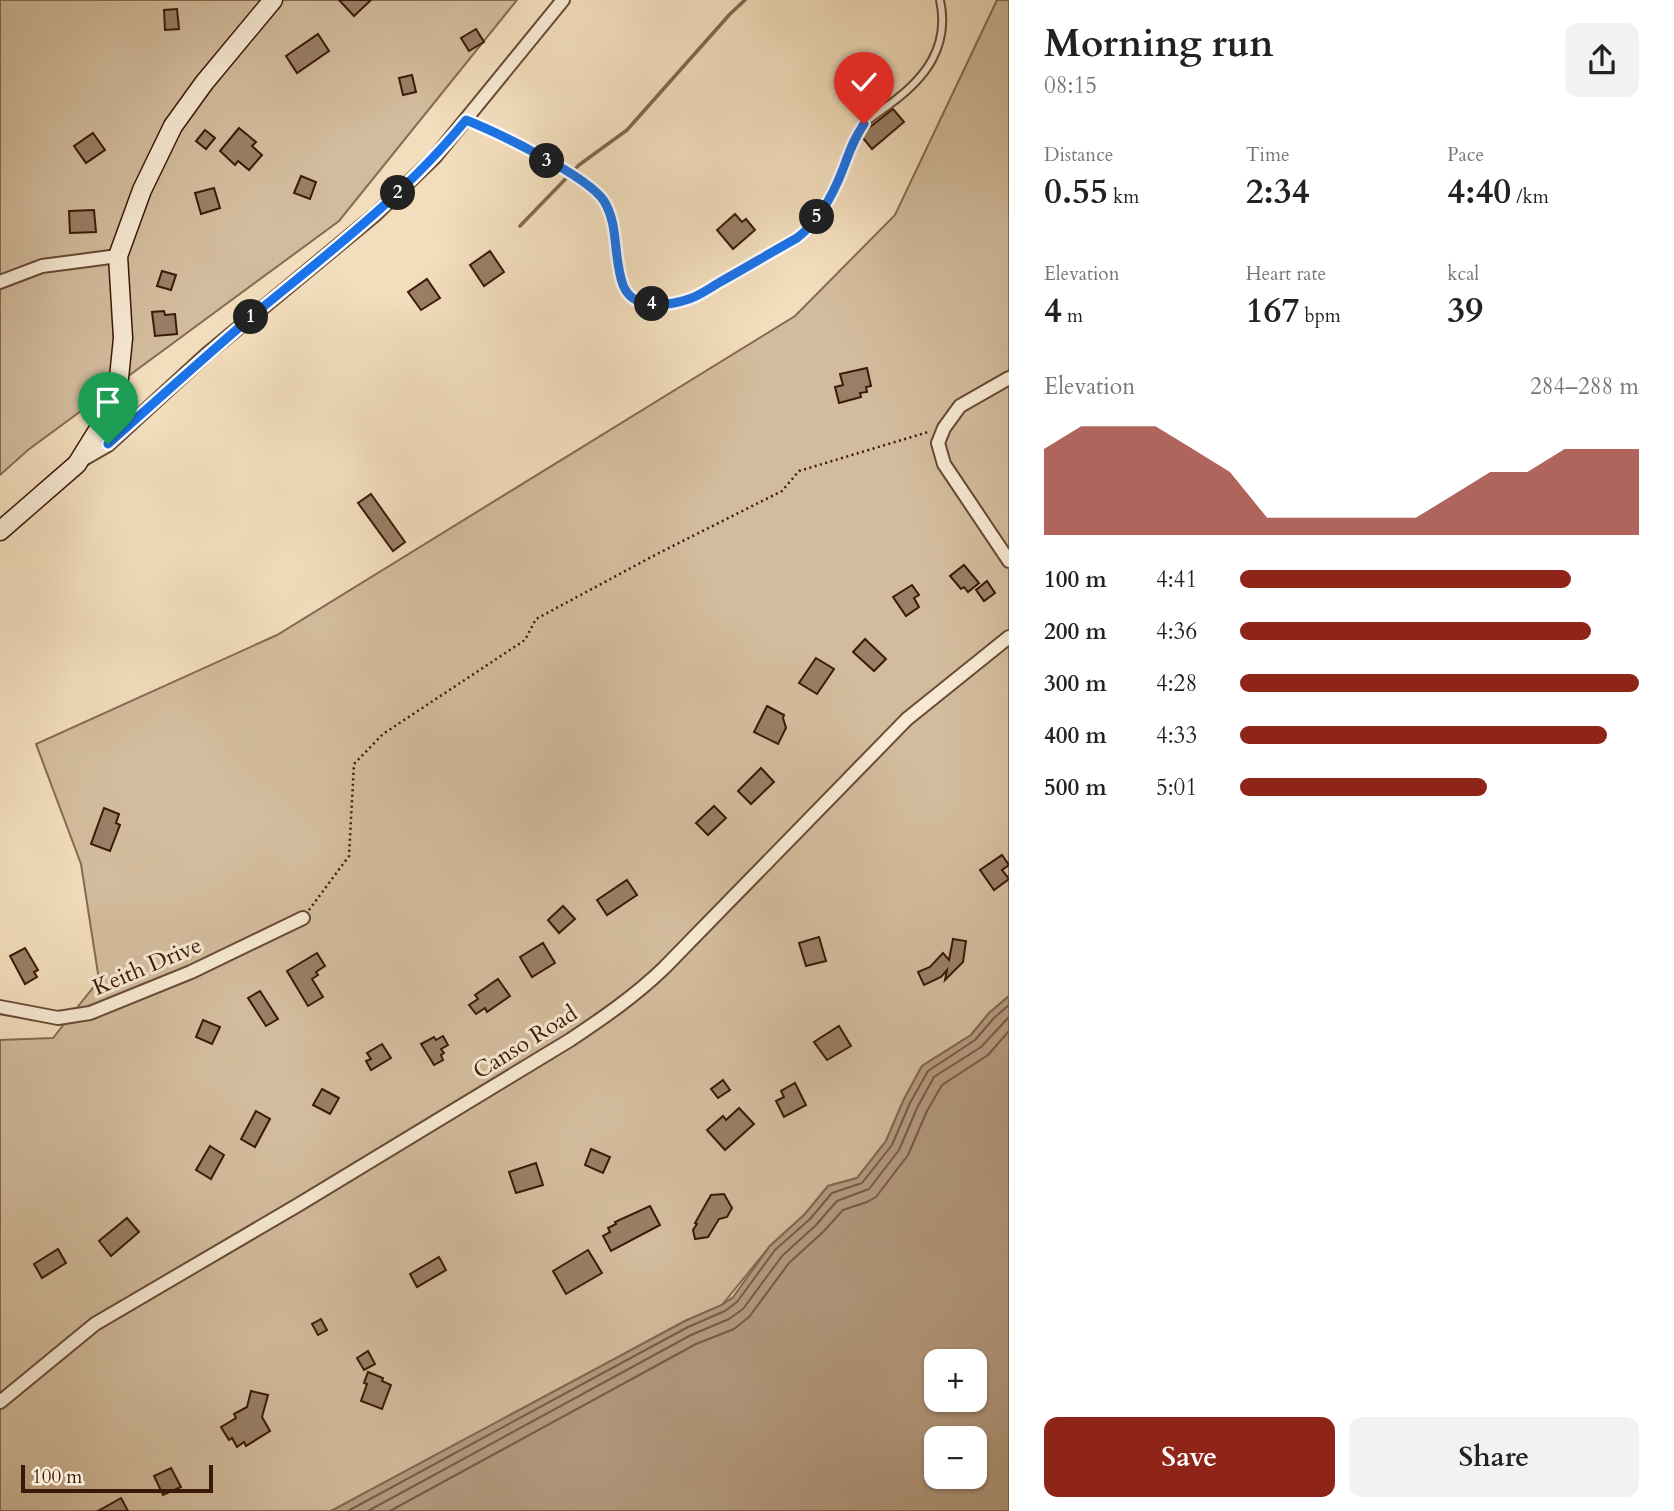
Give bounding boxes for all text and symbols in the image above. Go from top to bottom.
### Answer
text: Morning run [1044,18,1274,70]
button: share [1565,23,1639,97]
pin [834,52,894,124]
icon: check [845,63,883,101]
text: 08:15 [1044,70,1097,101]
text: Distance [1044,142,1113,168]
text: Time [1246,142,1290,168]
text: Pace [1447,142,1484,168]
pin: 3 [530,144,564,178]
text: 3 [542,147,551,173]
text: 0.55 [1044,168,1108,216]
text: 2:34 [1246,168,1310,216]
text: 4:40 [1447,168,1511,216]
pin: 2 [380,176,416,210]
text: 2 [393,179,402,205]
text: km [1108,184,1139,210]
text: /km [1511,184,1549,210]
pin: 5 [800,200,834,234]
text: 5 [812,203,821,229]
text: Elevation [1044,261,1119,287]
text: Heart rate [1246,261,1326,287]
text: kcal [1447,261,1479,287]
pin: 4 [634,286,670,322]
text: 4 [1044,287,1062,335]
text: 167 [1246,287,1299,335]
text: 39 [1447,287,1483,335]
text: 4 [647,290,656,316]
pin: 1 [233,300,268,334]
text: 1 [246,303,255,329]
text: m [1062,303,1083,329]
text: bpm [1299,303,1341,329]
text: Elevation [1044,371,1135,402]
text: 284–288 m [1530,371,1639,402]
pin [78,372,138,444]
icon: arrive [89,383,127,421]
text: 100 m [1044,564,1107,595]
text: 4:41 [1156,564,1197,595]
text: 200 m [1044,616,1107,647]
text: 4:36 [1156,616,1197,647]
text: 300 m [1044,668,1107,699]
text: 4:28 [1156,668,1197,699]
text: 400 m [1044,720,1107,751]
text: 4:33 [1156,720,1197,751]
text: 500 m [1044,772,1107,803]
text: 5:01 [1156,772,1197,803]
street label: Keith Drive [88,929,206,1003]
street label: Canso Road [467,997,584,1086]
map controls [924,1349,987,1489]
button: + [924,1349,987,1412]
button: Save [1044,1417,1335,1497]
button: Share [1349,1417,1639,1497]
button: − [924,1426,987,1489]
scale bar [21,1462,214,1494]
text: 100 m [32,1464,82,1490]

